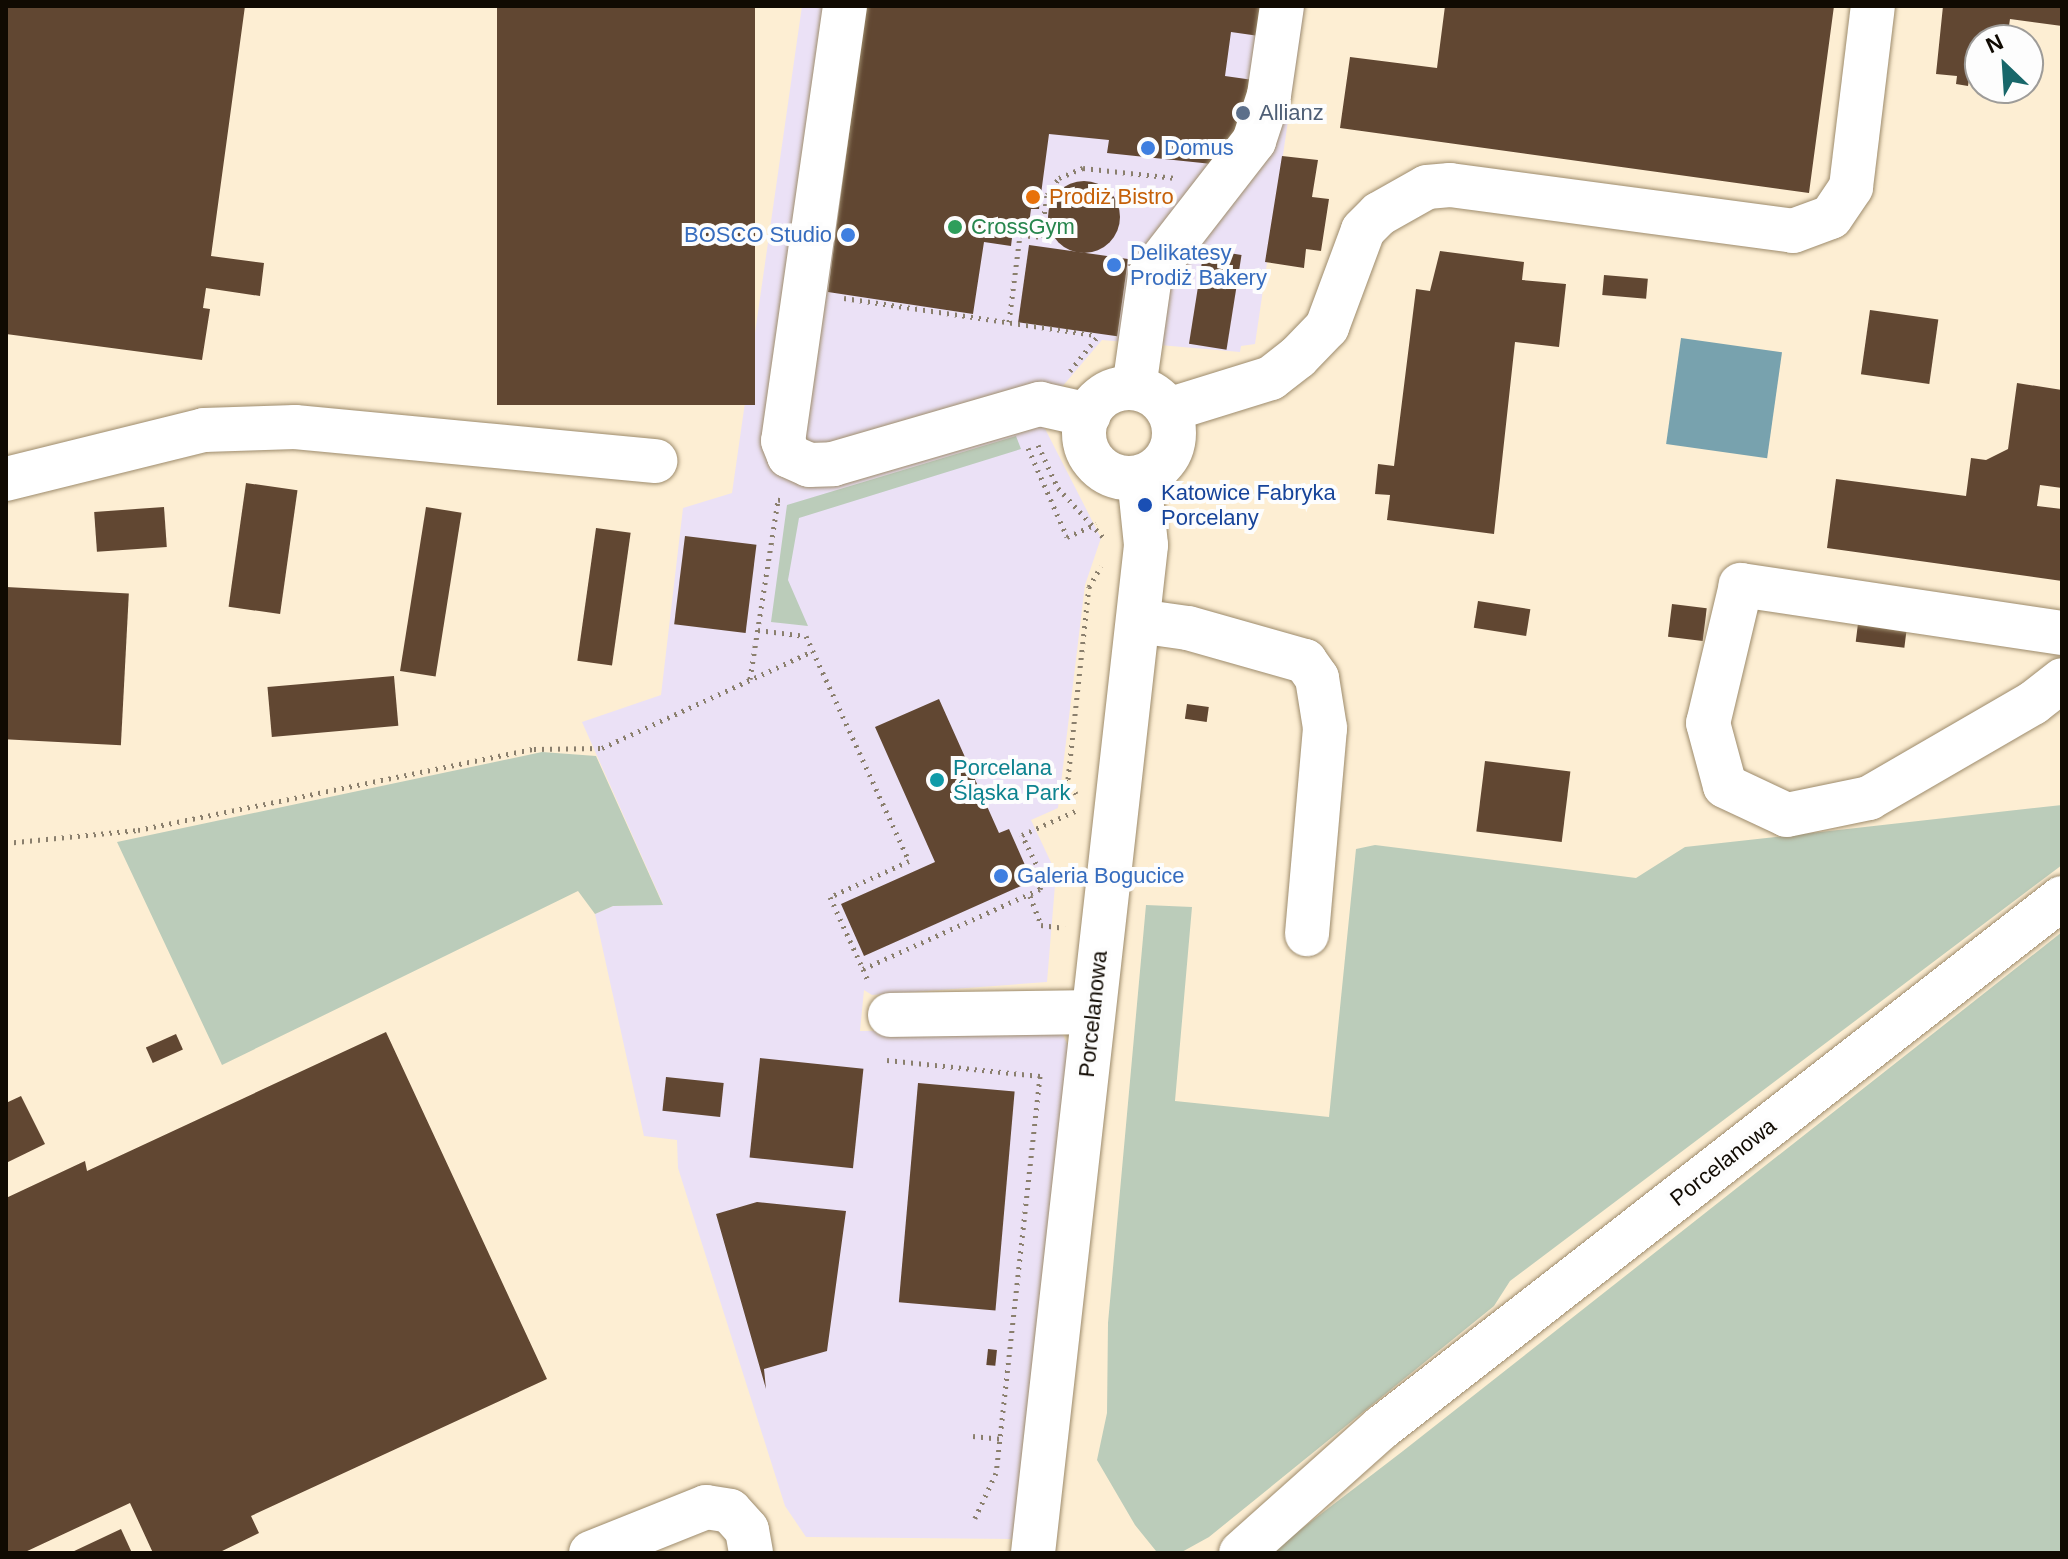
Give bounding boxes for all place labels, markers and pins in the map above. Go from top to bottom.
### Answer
place label: Allianz [1259,100,1324,126]
marker: Allianz [1234,104,1252,122]
place label: Domus [1164,135,1234,161]
marker: Domus [1139,139,1157,157]
place label: Prodiż Bistro [1049,184,1174,210]
marker: Prodiż Bistro [1024,188,1042,206]
place label: CrossGym [971,214,1075,240]
marker: CrossGym [946,218,964,236]
place label: BOSCO Studio [684,222,832,248]
marker: BOSCO Studio [839,226,857,244]
place label: Delikatesy Prodiż Bakery [1130,239,1267,290]
marker: Delikatesy Prodiż Bakery [1105,256,1123,274]
place label: Katowice Fabryka Porcelany [1161,479,1336,530]
marker: Katowice Fabryka Porcelany [1136,496,1154,514]
place label: Porcelana Śląska Park [953,754,1070,806]
marker: Porcelana Śląska Park [928,771,946,789]
place label: Galeria Bogucice [1017,863,1185,889]
marker: Galeria Bogucice [992,867,1010,885]

